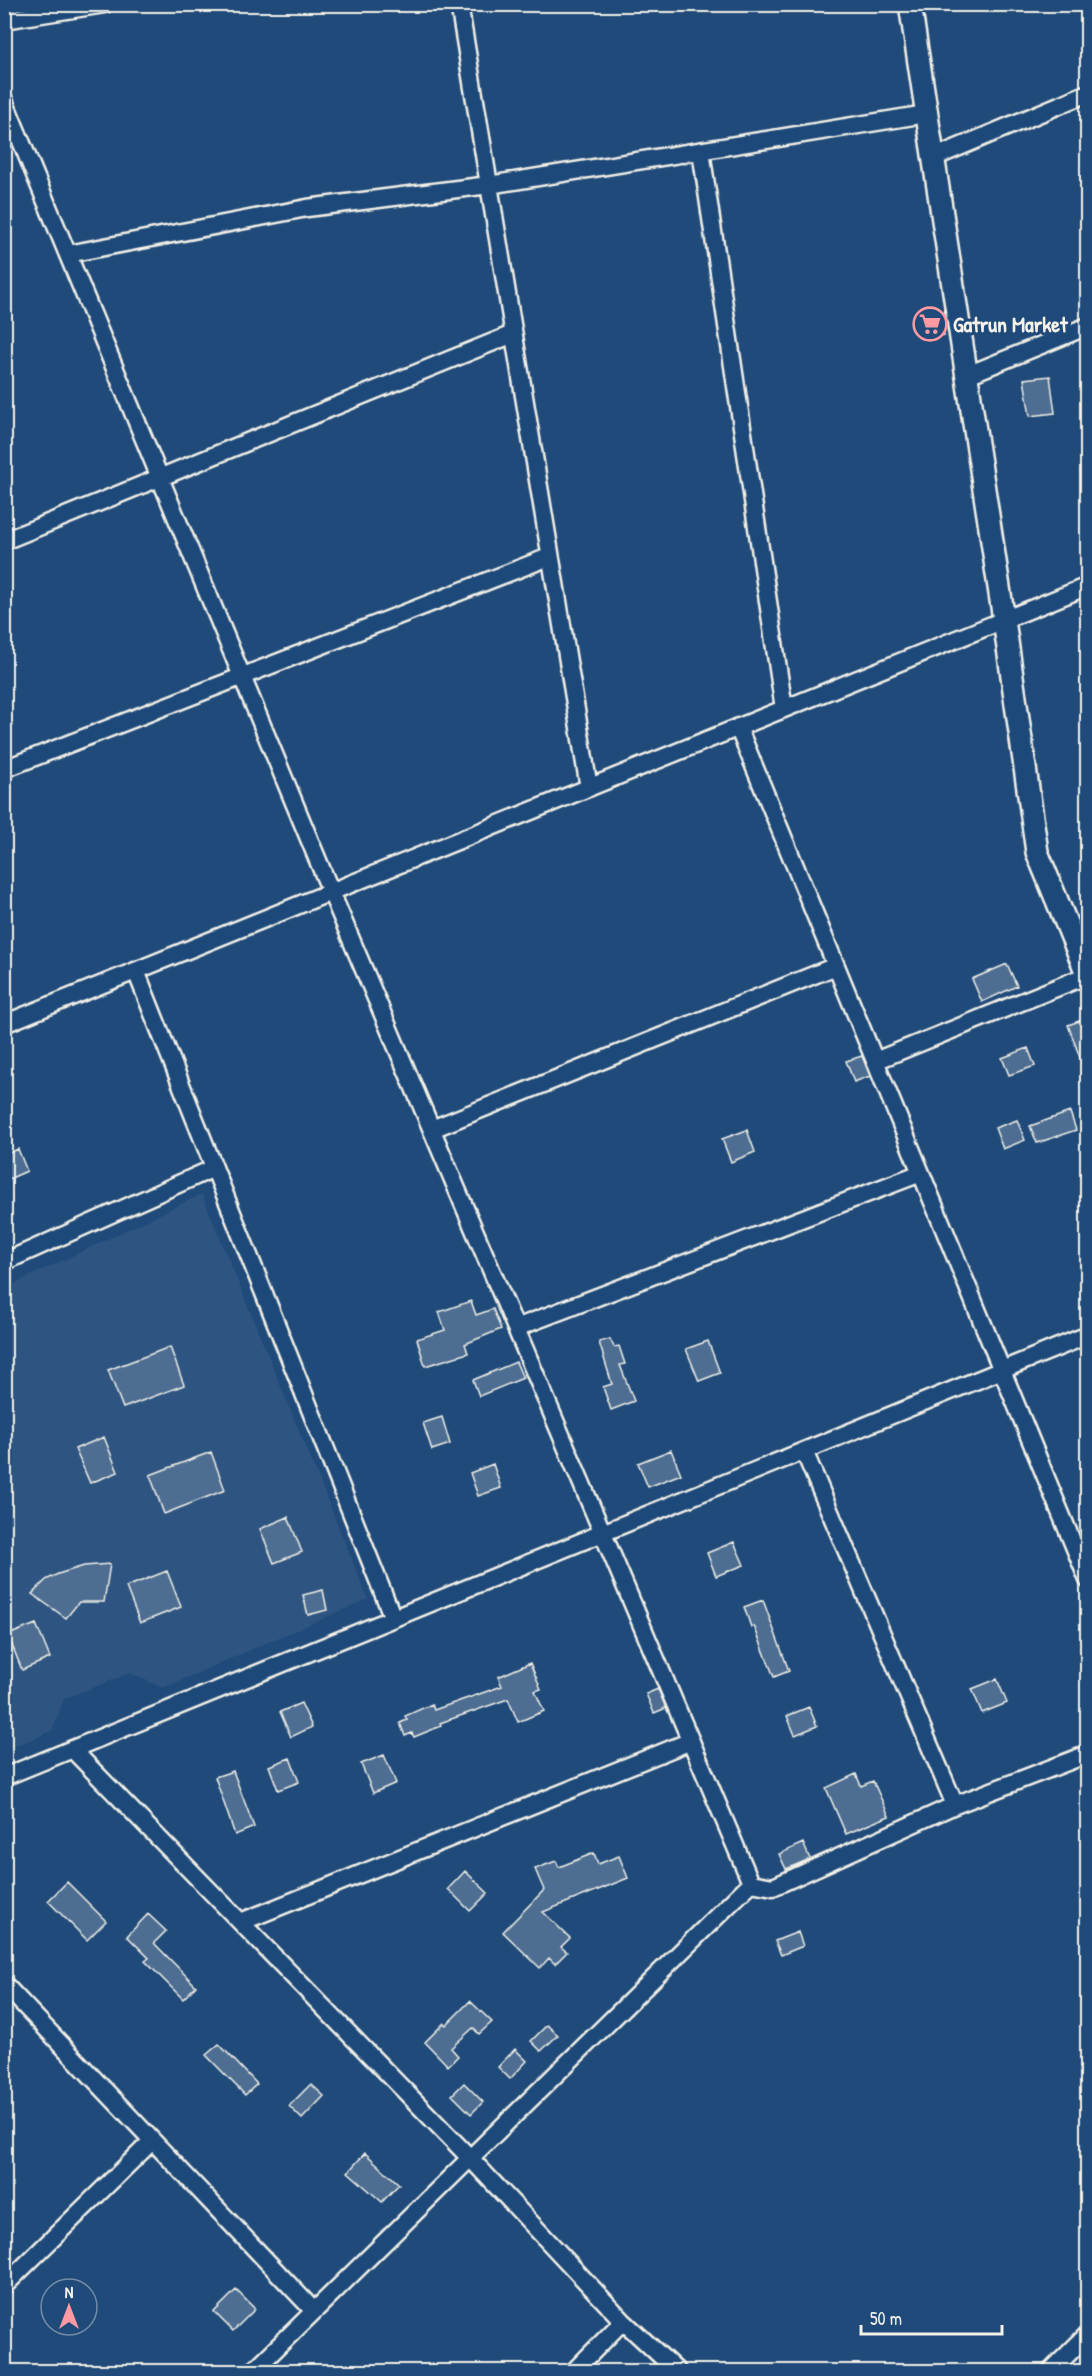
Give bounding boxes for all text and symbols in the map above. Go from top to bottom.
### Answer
supermarket icon: Gatrun Market [912,306,948,342]
place label: Gatrun Market [953,309,1069,339]
north arrow [39,2277,99,2337]
text: N [65,2281,74,2303]
scale bar [861,2298,1002,2336]
text: 50 m [870,2306,902,2331]

